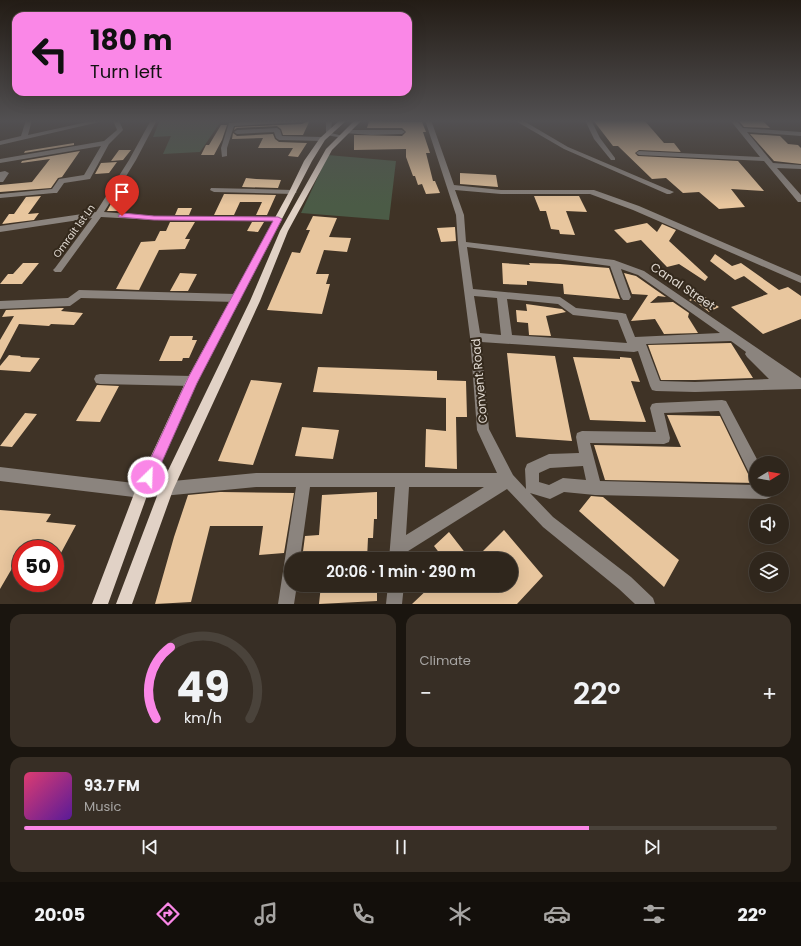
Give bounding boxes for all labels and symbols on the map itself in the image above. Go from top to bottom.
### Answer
pin [105,175,139,216]
street label: Omrait 1st Ln [49,201,99,261]
street label: Canal Street [647,258,719,314]
street label: Convent Road [467,338,491,424]
position arrow [127,456,169,498]
north arrow [749,456,789,496]
speed limit sign: 50 [12,540,64,592]

